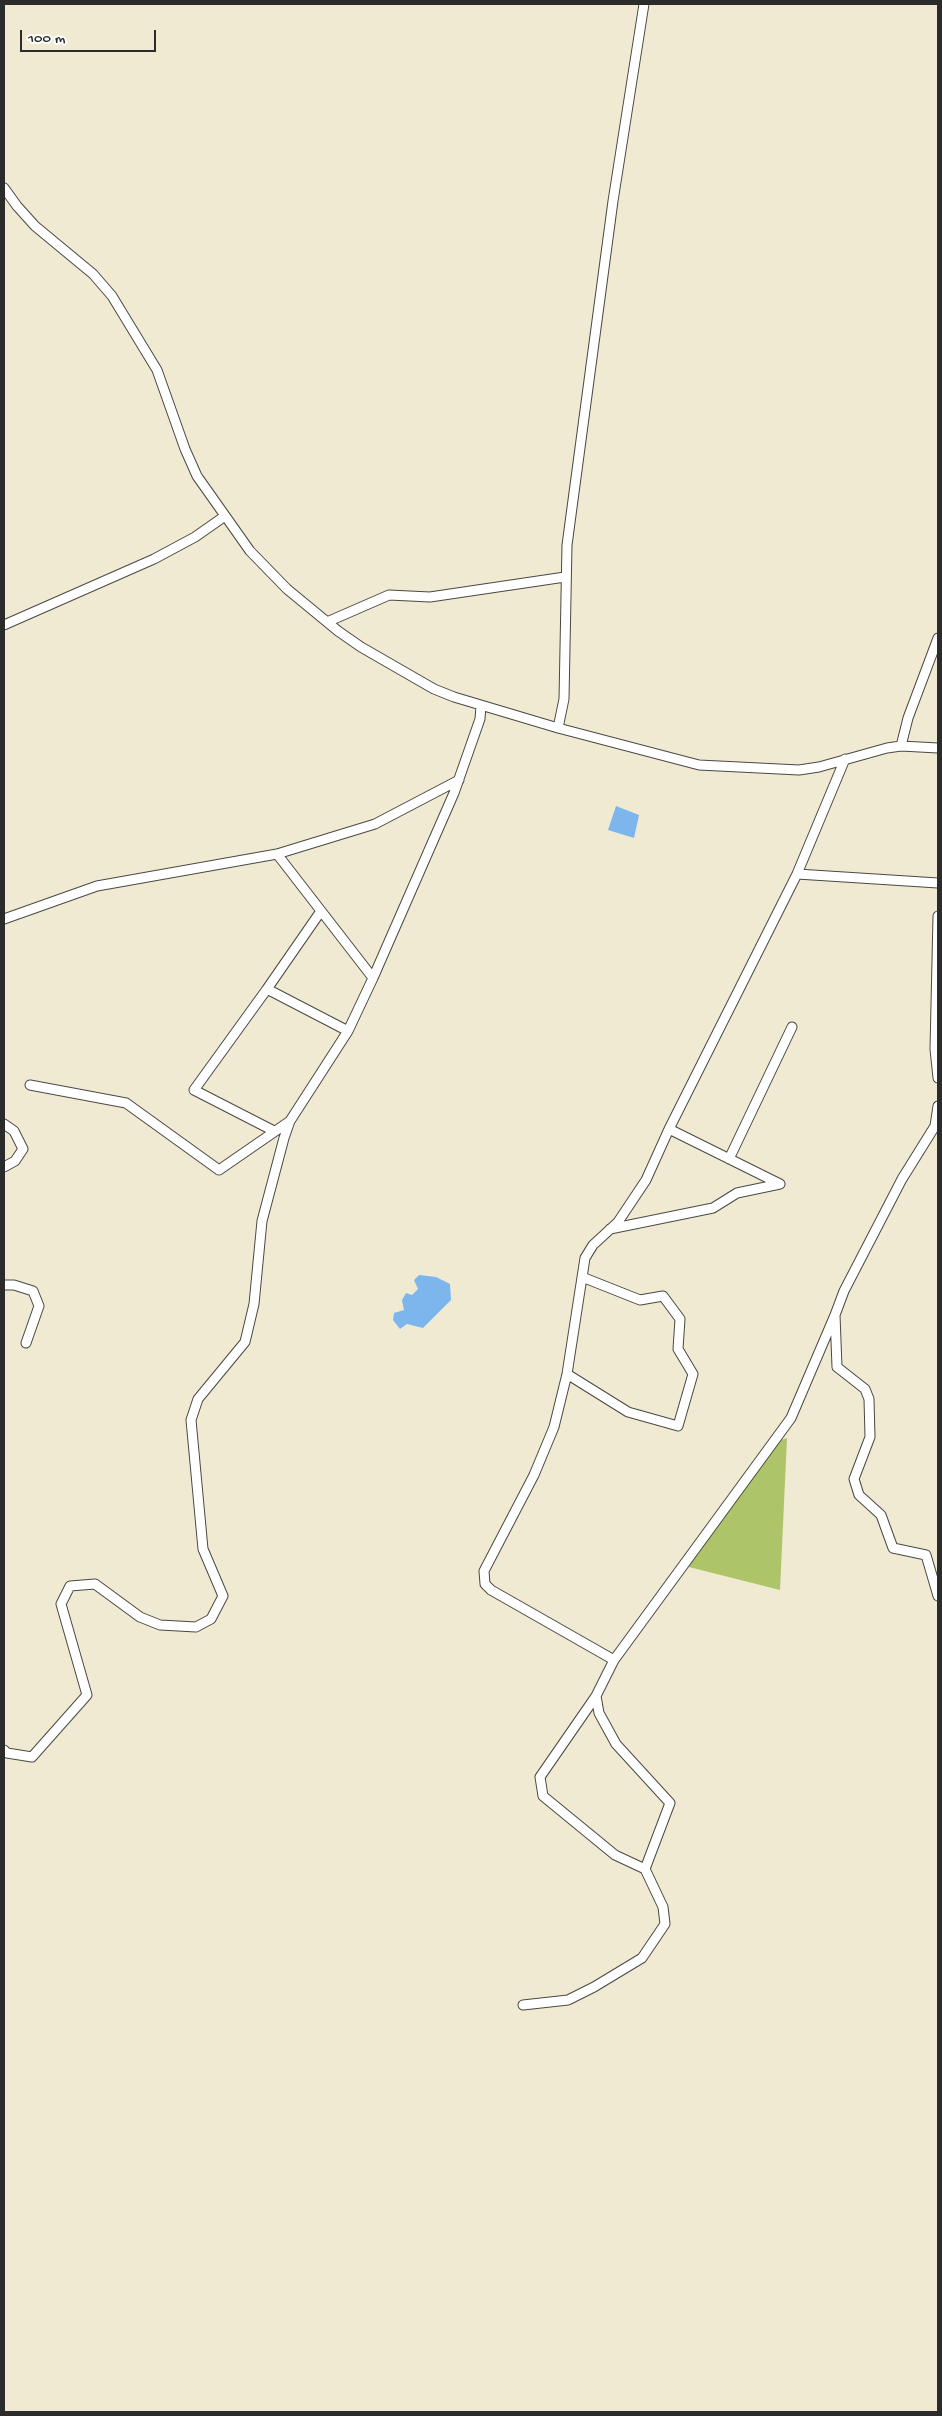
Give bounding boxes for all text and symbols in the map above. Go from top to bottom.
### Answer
scale bar [22,20,159,52]
text: 100 m [28,30,65,48]

